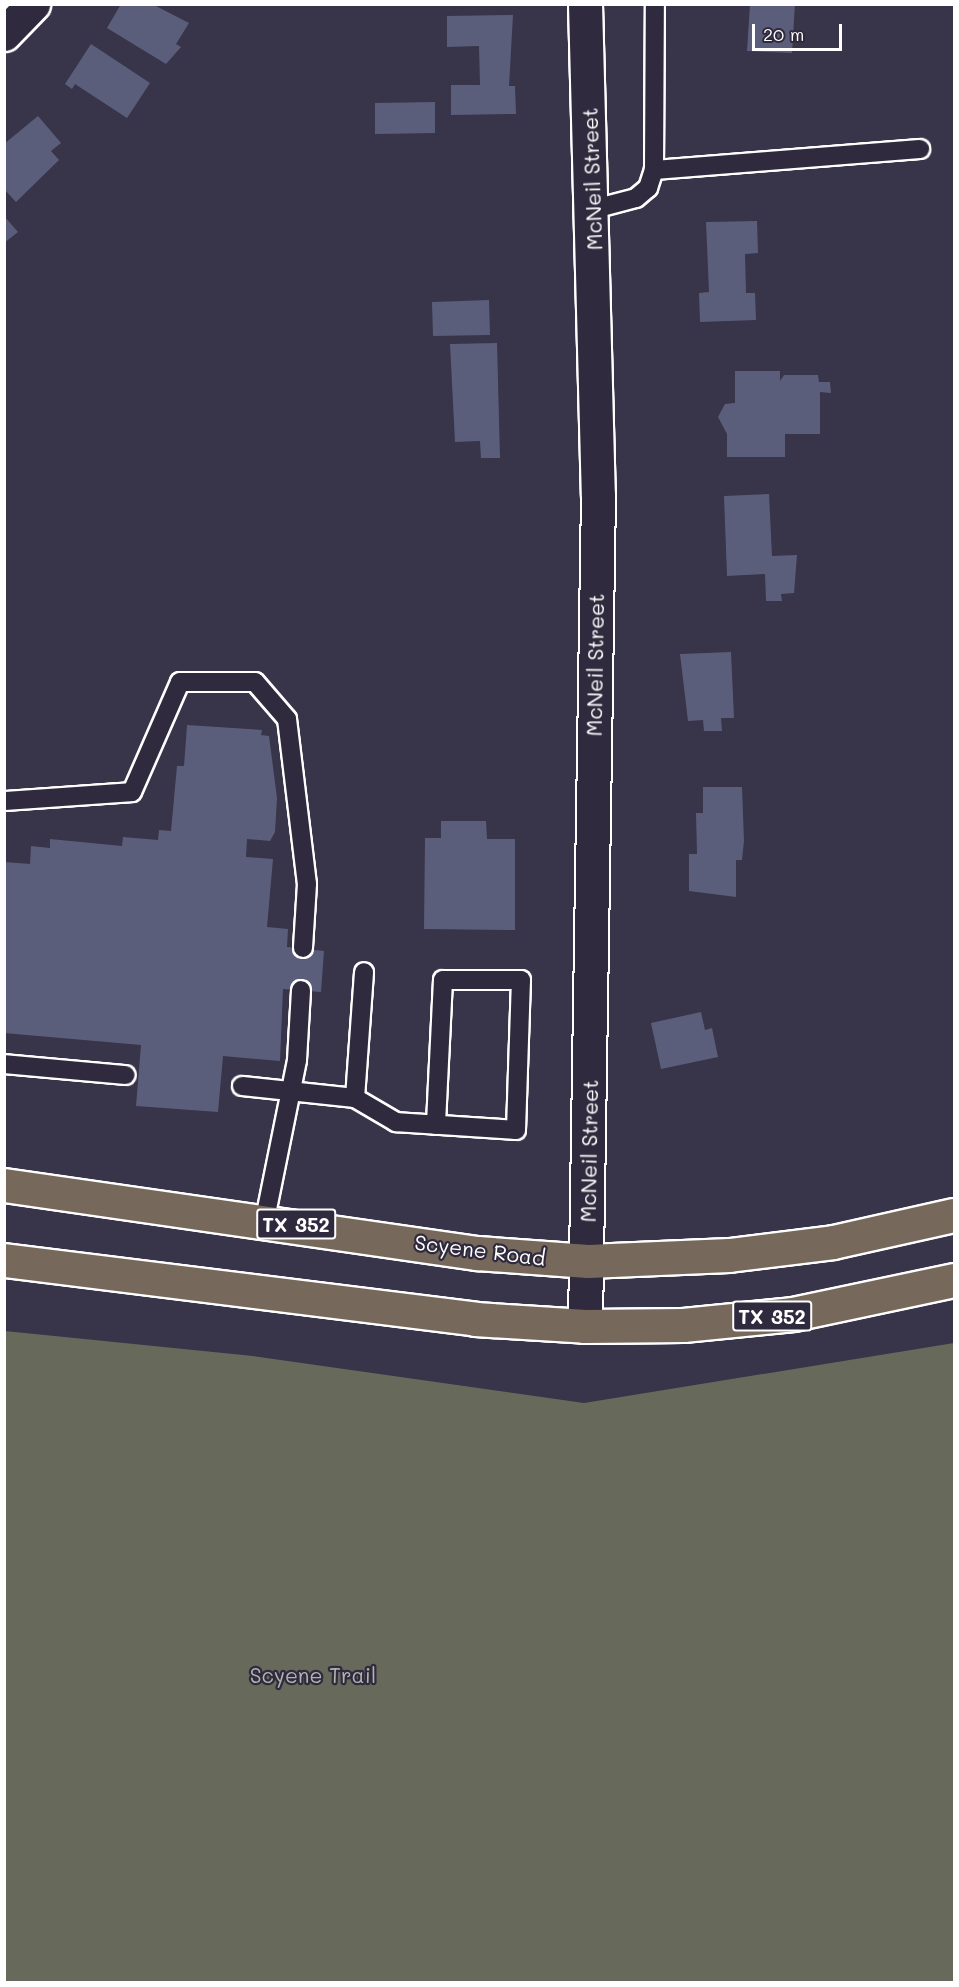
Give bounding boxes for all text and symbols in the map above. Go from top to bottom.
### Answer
scale bar [755,12,845,50]
text: 20 m [763,22,804,46]
street label: McNeil Street [577,107,607,251]
street label: McNeil Street [581,593,609,737]
street label: McNeil Street [575,1079,603,1223]
road number: TX 352 [256,1207,336,1241]
street label: Scyene Road [413,1229,547,1271]
road number: TX 352 [732,1299,812,1333]
park label: Scyene Trail [250,1662,376,1688]

